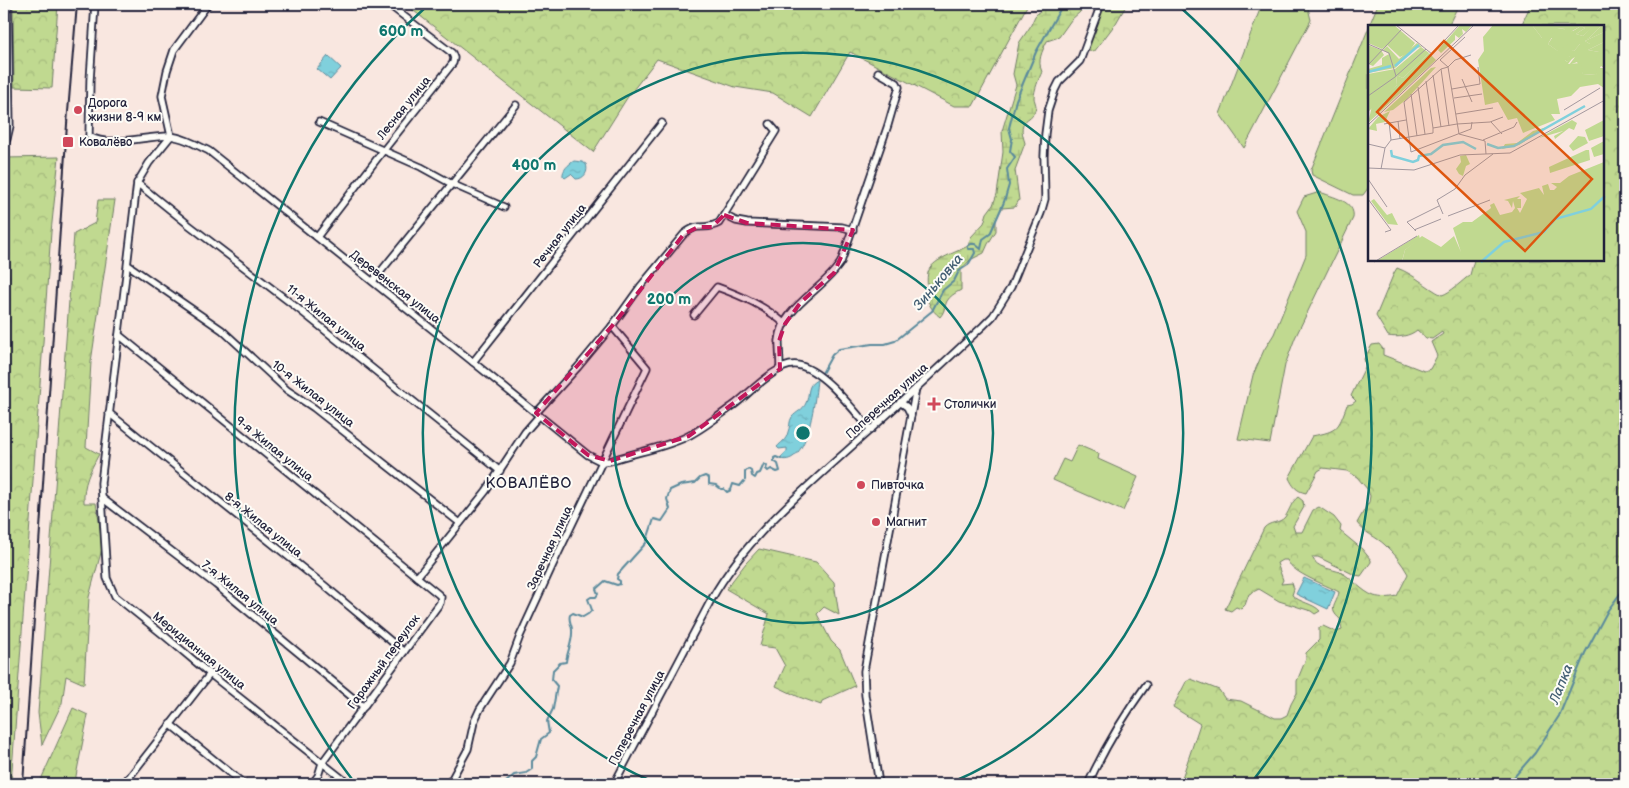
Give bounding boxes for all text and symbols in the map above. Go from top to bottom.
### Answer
text: 600 m [379,22,424,41]
inset map [1368,25,1604,261]
street label: Лесная улица [373,73,434,143]
place label: Дорога жизни 8-9 км [88,96,161,125]
marker: Дорога жизни 8-9 км [72,104,84,116]
marker: Ковалёво [61,135,75,149]
place label: Ковалёво [79,135,132,150]
text: 400 m [512,156,556,175]
street label: Речная улица [530,201,590,271]
street label: Деревенская улица [347,247,443,327]
water label: Зиньковка [909,250,967,314]
street label: 11-я Жилая улица [283,281,369,355]
text: 200 m [647,290,691,309]
street label: 10-я Жилая улица [269,357,357,431]
street label: Поперечная улица [843,360,931,442]
place label: Столички [944,397,996,412]
marker: Столички [928,398,940,410]
street label: 9-я Жилая улица [232,413,316,485]
centre of rings [794,424,812,442]
district label: КОВАЛЁВО [486,474,572,493]
place label: Пивточка [871,478,924,493]
marker: Пивточка [855,479,867,491]
street label: 8-я Жилая улица [221,489,305,561]
street label: Заречная улица [524,504,576,592]
place label: Магнит [886,515,927,530]
marker: Магнит [870,516,882,528]
street label: 7-я Жилая улица [199,557,281,629]
street label: Меридианная улица [150,609,248,693]
street label: Гаражный переулок [345,611,424,712]
water label: Лапка [1545,662,1577,707]
street label: Поперечная улица [606,668,668,768]

